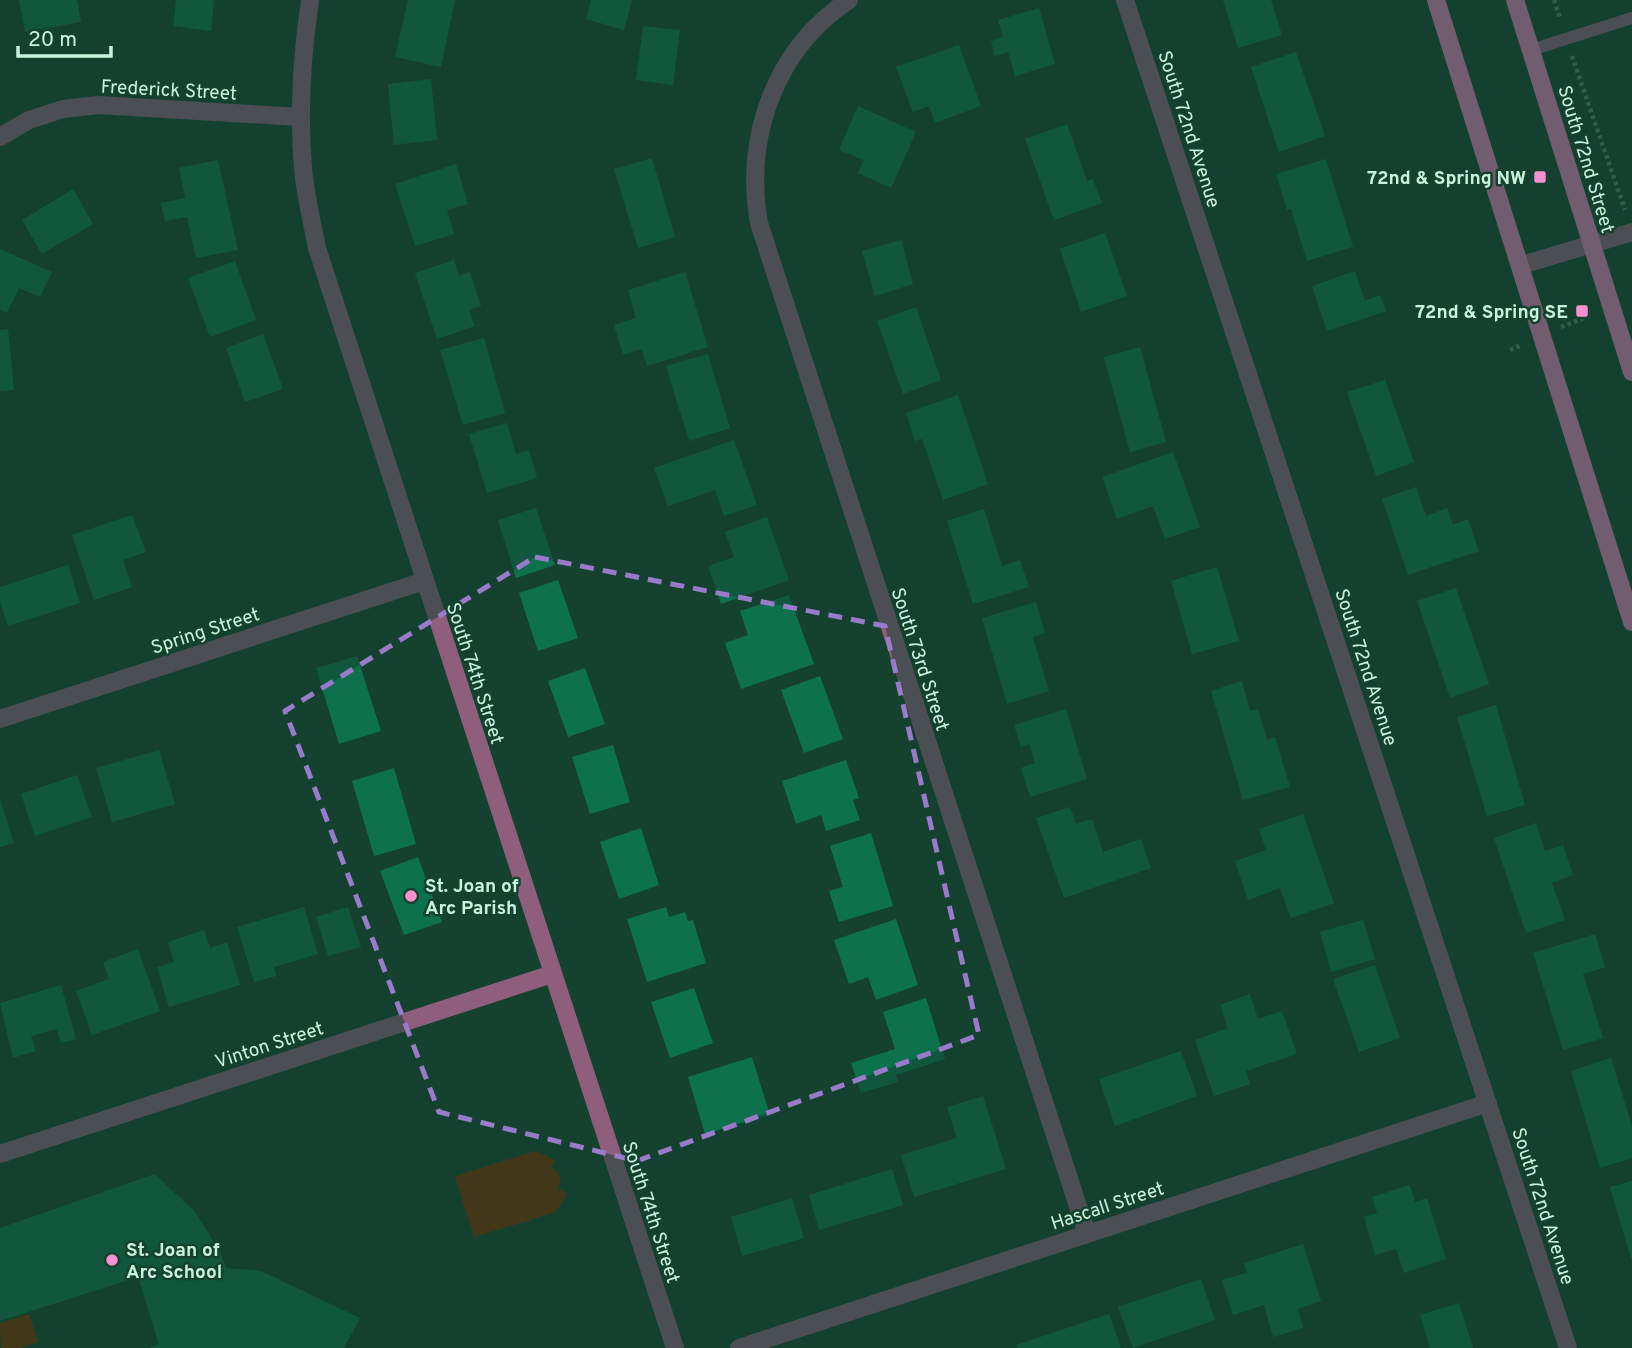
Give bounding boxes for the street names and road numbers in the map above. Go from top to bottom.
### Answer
street label: South 72nd Avenue [1151,48,1225,211]
street label: Frederick Street [100,75,238,107]
street label: South 72nd Street [1551,83,1619,236]
street label: South 73rd Street [885,585,954,734]
street label: South 72nd Avenue [1328,586,1402,749]
street label: South 74th Street [440,600,508,748]
street label: Spring Street [148,603,263,661]
street label: Vinton Street [212,1017,327,1075]
street label: South 72nd Avenue [1505,1125,1579,1288]
street label: South 74th Street [616,1139,684,1287]
street label: Hascall Street [1048,1177,1167,1236]

